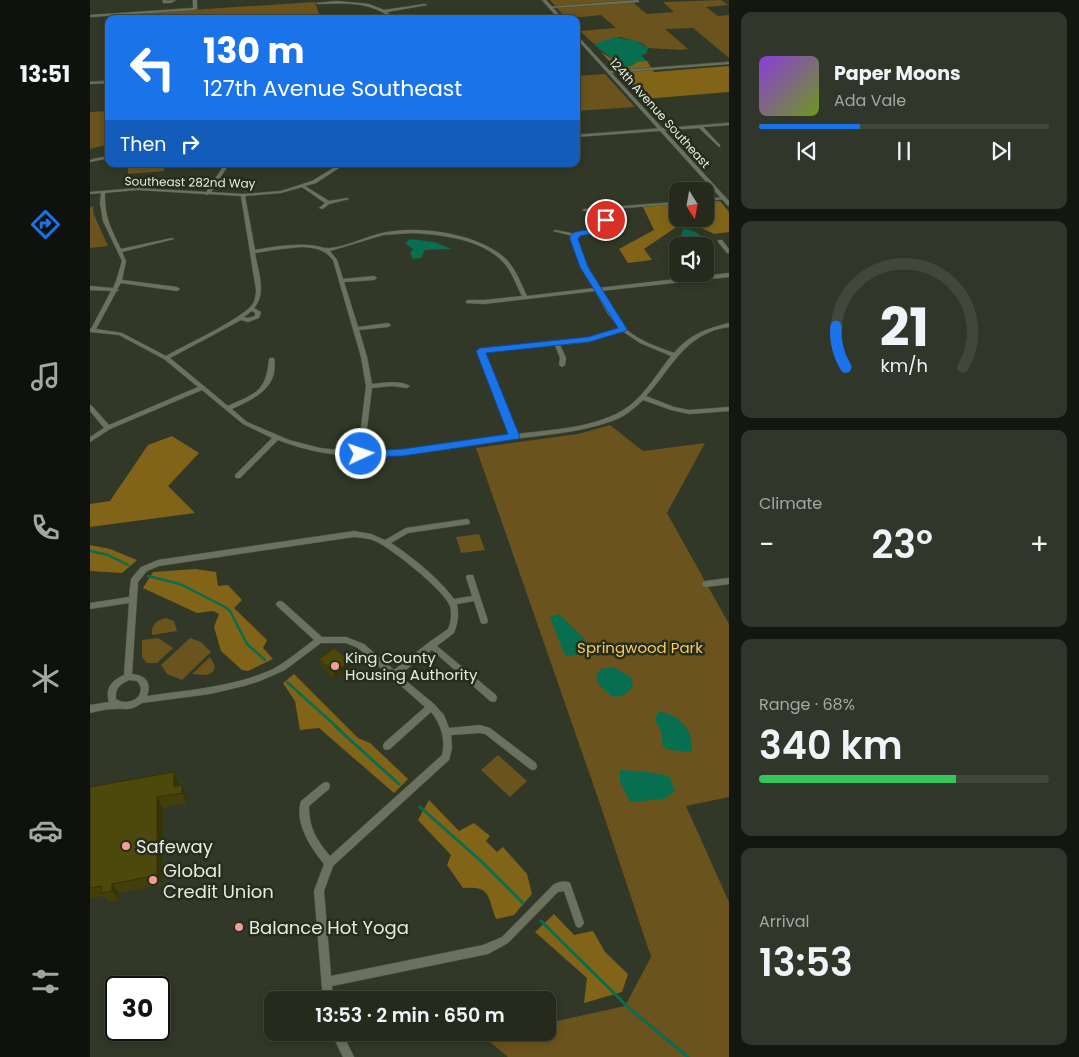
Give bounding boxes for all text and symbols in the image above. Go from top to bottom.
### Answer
text: 130 m [203,26,305,75]
icon: left [120,35,185,100]
street label: 124th Avenue Southeast [606,54,714,172]
text: 13:51 [20,59,70,90]
text: Paper Moons [834,60,961,87]
text: 127th Avenue Southeast [203,73,462,104]
text: Ada Vale [834,89,906,112]
icon: right [176,130,204,158]
text: Then [120,131,166,158]
icon: previous [793,137,821,165]
icon: pause [890,137,918,165]
icon: next [987,137,1015,165]
street label: Southeast 282nd Way [124,172,256,192]
north arrow [669,182,714,228]
map controls [669,182,714,282]
pin [585,199,627,241]
icon: arrive [592,206,620,234]
icon: directions [28,207,63,242]
button: sound [669,237,714,282]
text: 21 [879,291,929,364]
text: km/h [880,353,928,378]
icon: music [28,359,63,394]
position arrow [334,427,386,479]
text: Climate [759,492,822,515]
icon: phone [28,510,63,545]
text: 23° [871,518,933,571]
text: − [759,525,774,564]
text: + [1030,525,1049,564]
park label: Springwood Park [577,637,703,658]
place label: King County Housing Authority [345,647,478,685]
marker: King County Housing Authority [329,660,341,672]
icon: climate [28,661,63,696]
text: Range · 68% [759,693,855,716]
text: 340 km [759,719,903,772]
icon: car [28,813,63,848]
place label: Safeway [136,834,213,859]
marker: Safeway [120,840,132,852]
place label: Global Credit Union [163,858,274,904]
marker: Global Credit Union [147,874,159,886]
text: Arrival [759,910,809,933]
place label: Balance Hot Yoga [249,915,409,940]
marker: Balance Hot Yoga [233,921,245,933]
text: 13:53 [759,936,853,989]
icon: filters [28,964,63,999]
speed limit sign: 30 [105,976,170,1041]
text: 13:53 · 2 min · 650 m [315,1002,505,1029]

